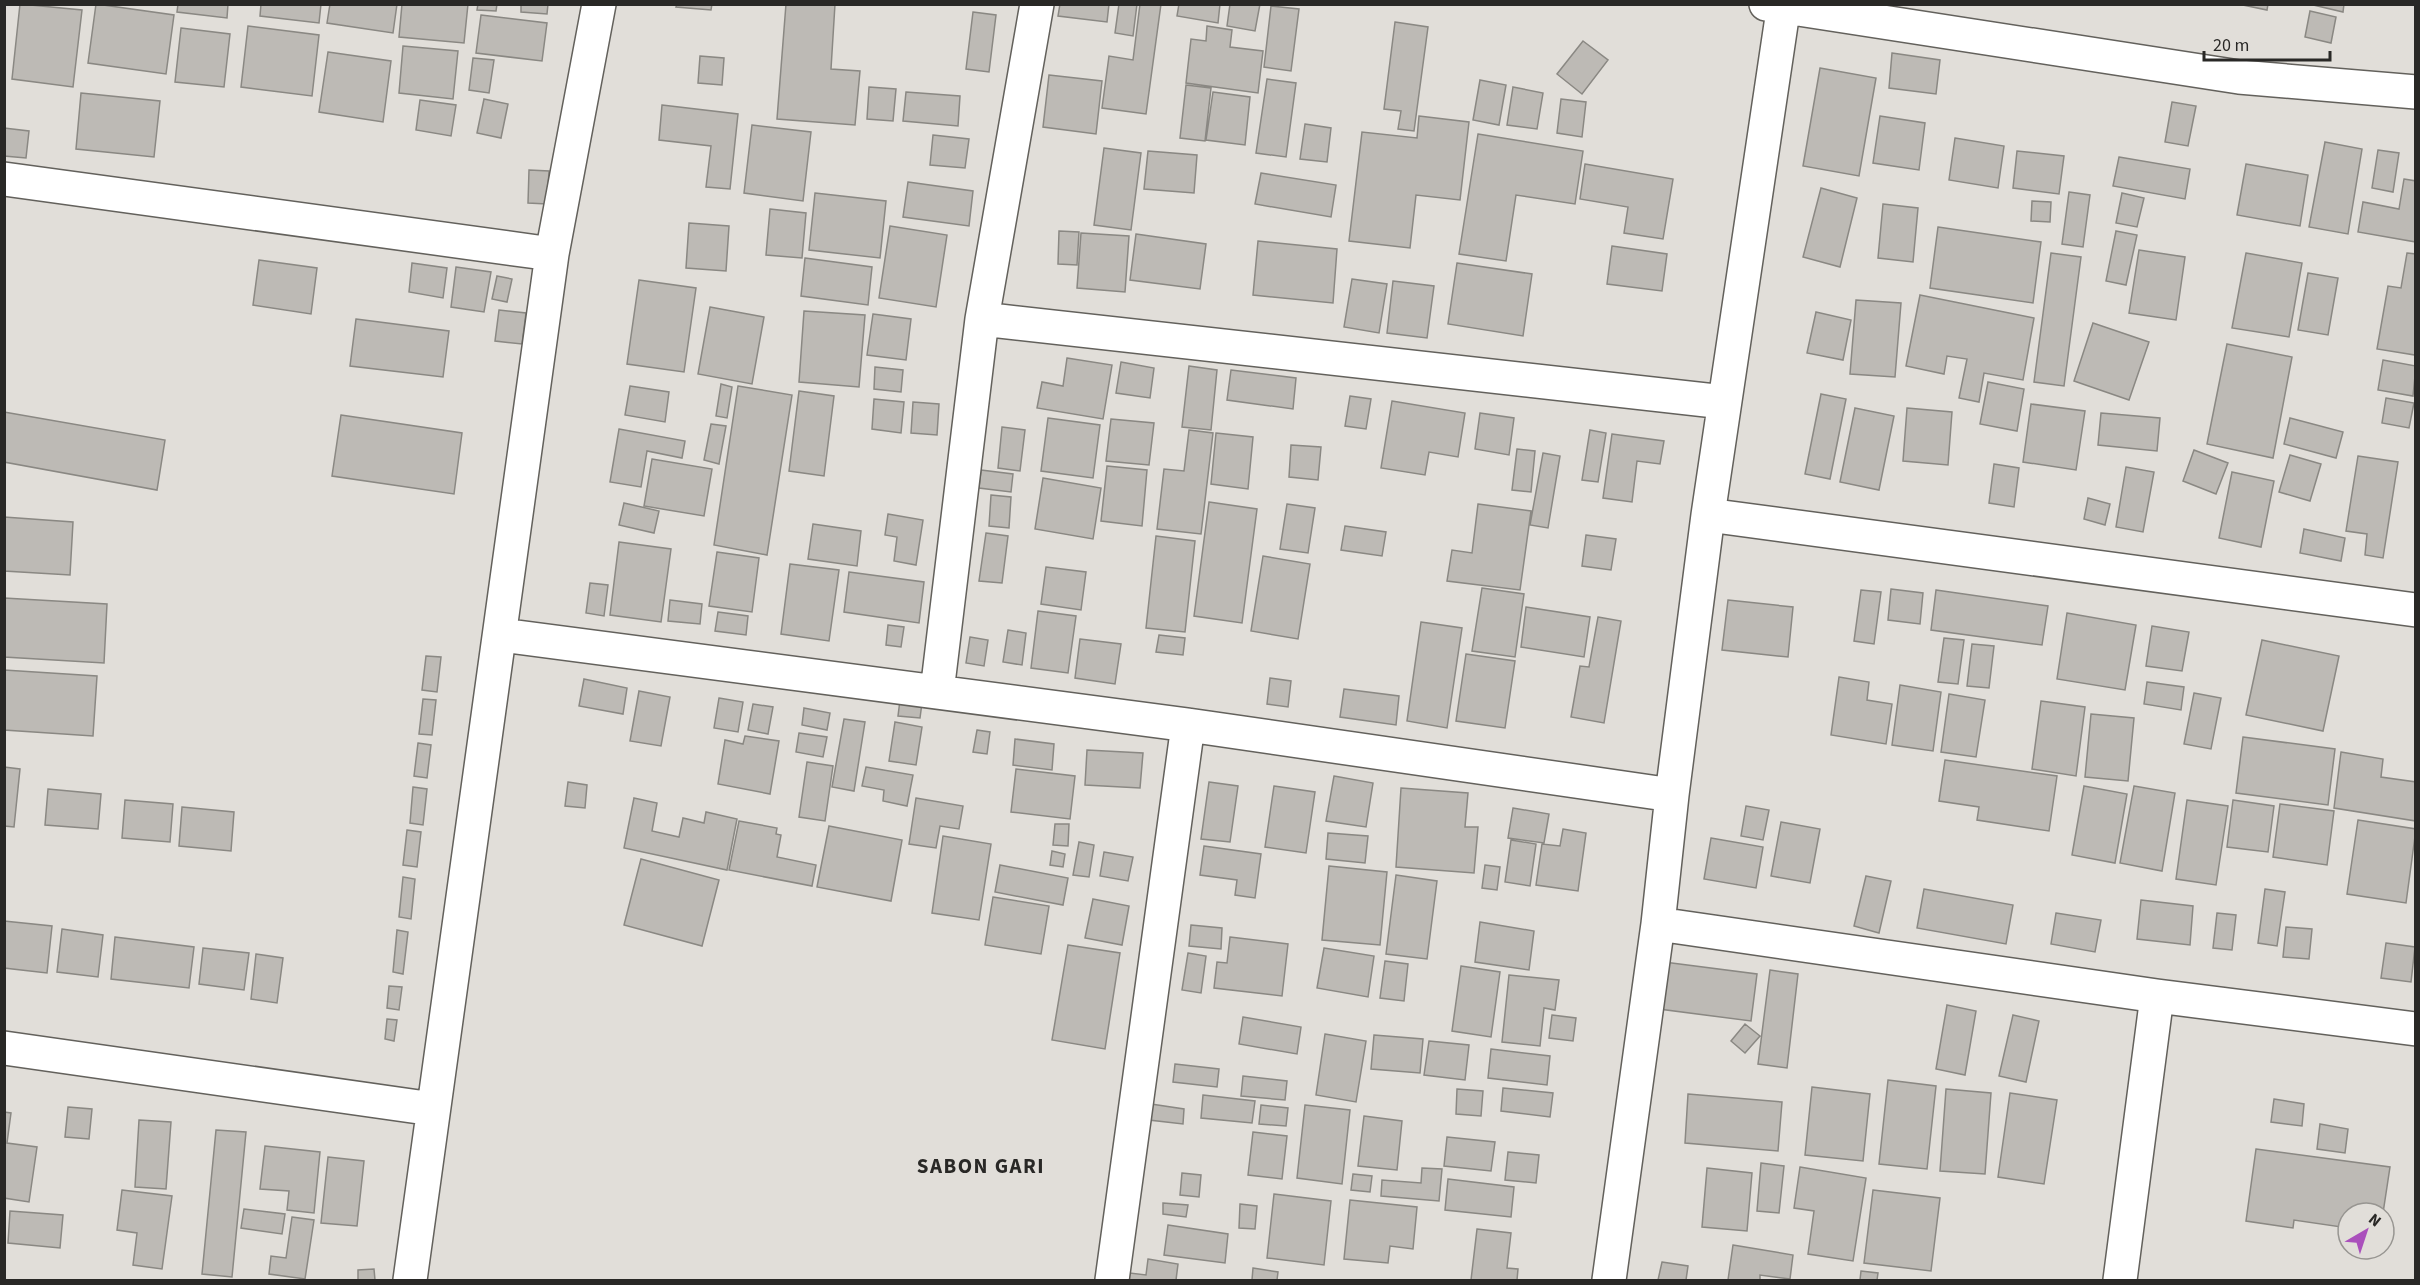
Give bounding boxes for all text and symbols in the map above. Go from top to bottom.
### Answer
scale bar [2204,24,2330,62]
text: 20 m [2213,33,2249,58]
district label: SABON GARI [917,1151,1045,1181]
north arrow [2336,1201,2396,1261]
text: N [2364,1208,2386,1232]

